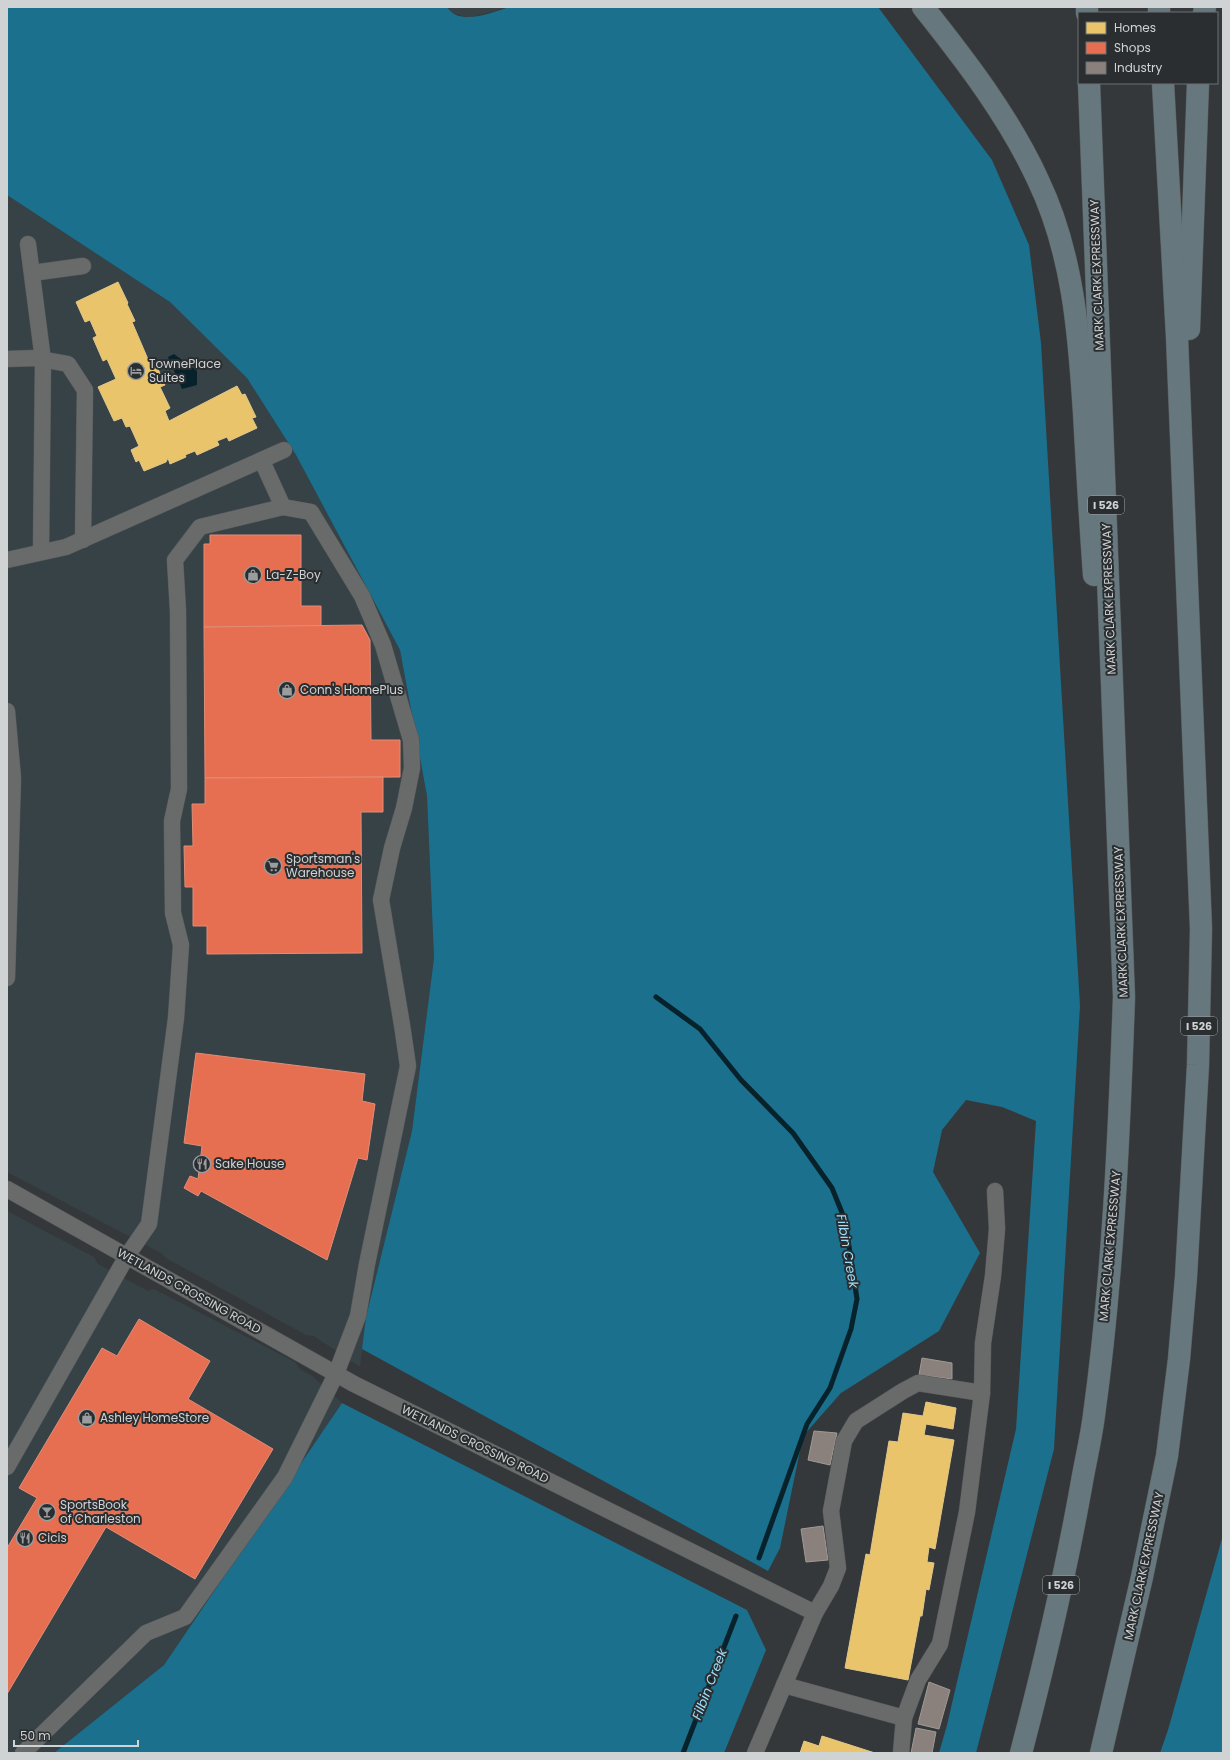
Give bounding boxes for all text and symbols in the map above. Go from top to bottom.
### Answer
legend [1078,12,1218,84]
text: Homes [1114,19,1156,36]
text: Shops [1114,39,1151,56]
text: Industry [1114,59,1163,76]
street label: MARK CLARK EXPRESSWAY [1085,199,1108,351]
place label: TownePlace Suites [149,355,221,386]
hotel icon: TownePlace Suites [126,361,146,381]
road number: I 526 [1088,496,1124,514]
street label: MARK CLARK EXPRESSWAY [1097,523,1120,675]
shop icon: La-Z-Boy [243,565,263,585]
place label: La-Z-Boy [266,566,321,583]
shop icon: Conn's HomePlus [277,680,297,700]
place label: Conn's HomePlus [300,681,403,698]
street label: MARK CLARK EXPRESSWAY [1109,846,1132,998]
place label: Sportsman's Warehouse [286,850,360,881]
supermarket icon: Sportsman's Warehouse [263,856,283,876]
road number: I 526 [1181,1017,1217,1035]
restaurant icon: Sake House [192,1154,212,1174]
place label: Sake House [215,1155,284,1172]
street label: MARK CLARK EXPRESSWAY [1094,1170,1125,1322]
water label: Filbin Creek [832,1213,864,1291]
street label: WETLANDS CROSSING ROAD [114,1244,264,1337]
street label: WETLANDS CROSSING ROAD [399,1400,552,1487]
shop icon: Ashley HomeStore [77,1408,97,1428]
place label: Ashley HomeStore [100,1409,209,1426]
street label: MARK CLARK EXPRESSWAY [1119,1490,1168,1642]
place label: SportsBook of Charleston [60,1496,141,1527]
bar icon: SportsBook of Charleston [37,1502,57,1522]
restaurant icon: Cicis [15,1528,35,1548]
place label: Cicis [38,1529,67,1546]
road number: I 526 [1043,1576,1079,1594]
water label: Filbin Creek [687,1645,732,1723]
scale bar [14,1722,138,1748]
text: 50 m [20,1727,51,1744]

